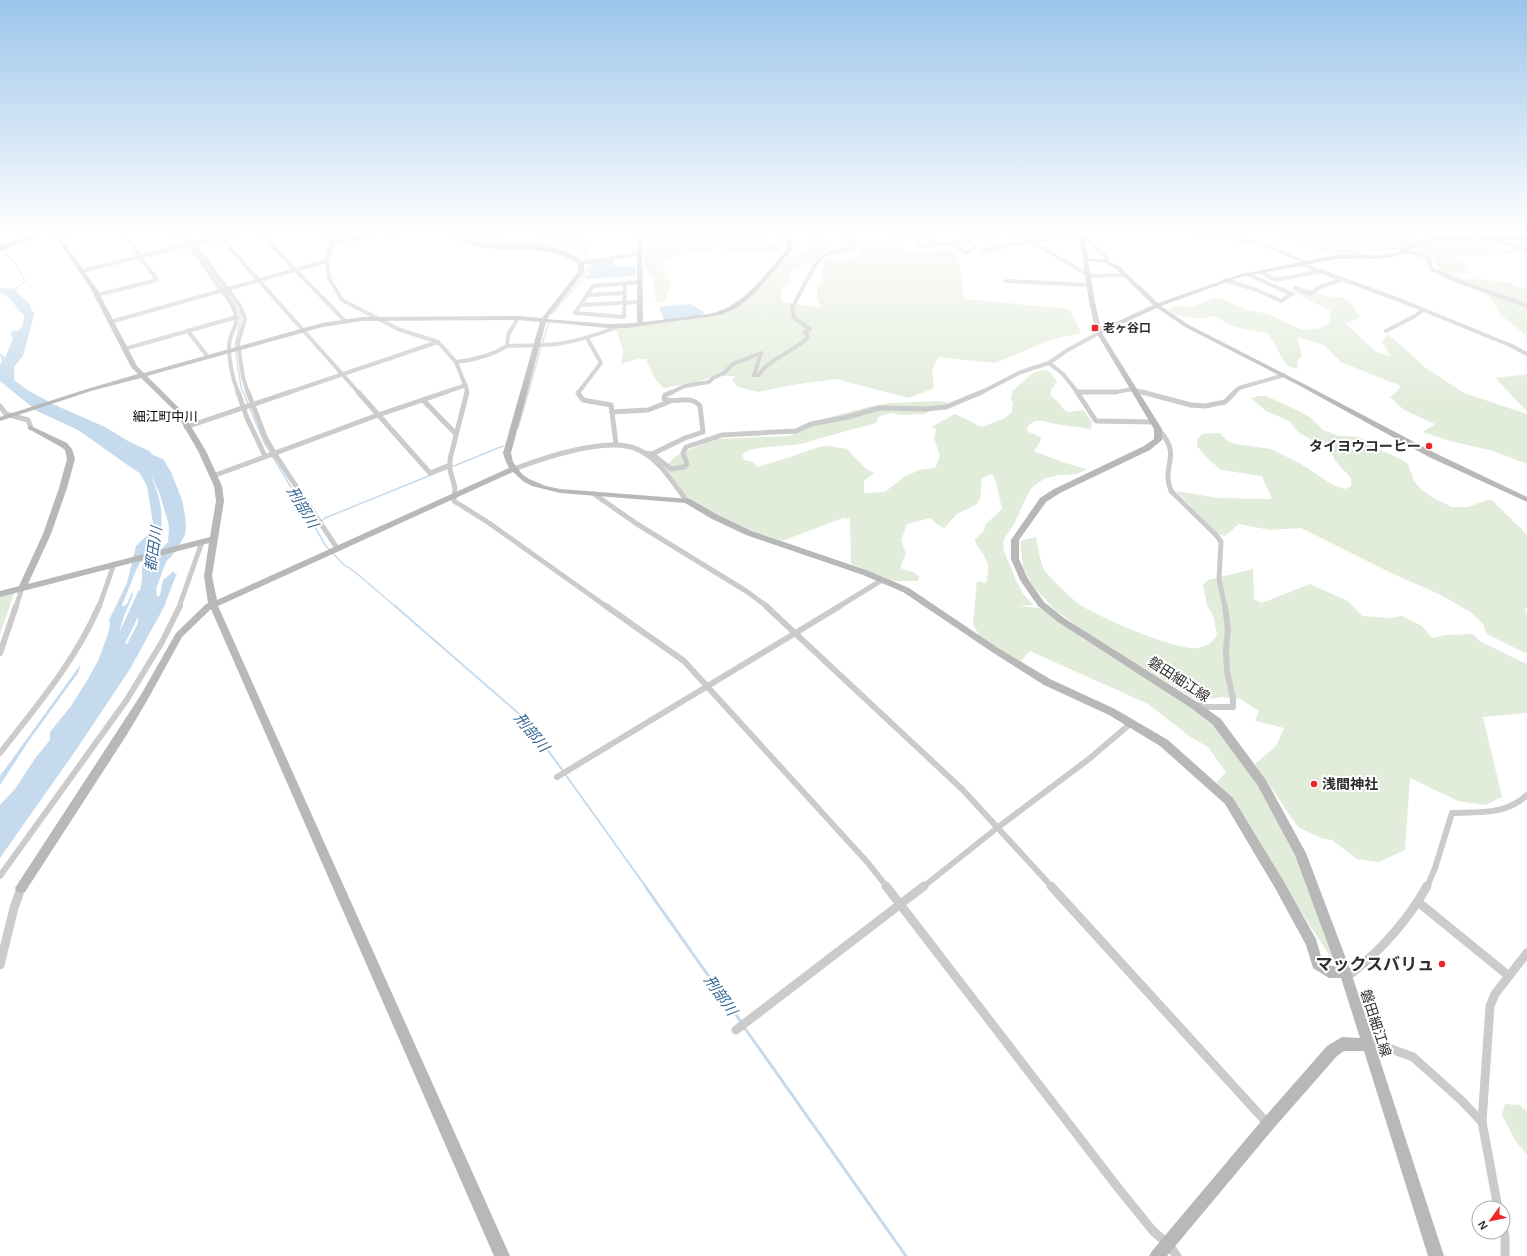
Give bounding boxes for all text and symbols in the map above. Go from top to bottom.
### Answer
place label: 老ヶ谷口 [1103,321,1151,335]
marker: 老ヶ谷口 [1090,323,1100,333]
district label: 細江町中川 [132,409,198,424]
place label: タイヨウコーヒー [1309,438,1421,454]
marker: タイヨウコーヒー [1424,441,1434,451]
water label: 刑部川 [284,483,323,532]
water label: 都田川 [141,524,165,572]
street label: 磐田細江線 [1145,653,1213,705]
water label: 刑部川 [511,709,554,756]
place label: 浅間神社 [1322,776,1378,792]
marker: 浅間神社 [1309,779,1319,789]
place label: マックスバリュ [1316,955,1434,974]
marker: マックスバリュ [1437,959,1447,969]
water label: 刑部川 [701,972,742,1020]
street label: 磐田細江線 [1358,987,1394,1059]
north arrow [1471,1200,1511,1240]
text: N [1475,1219,1490,1232]

